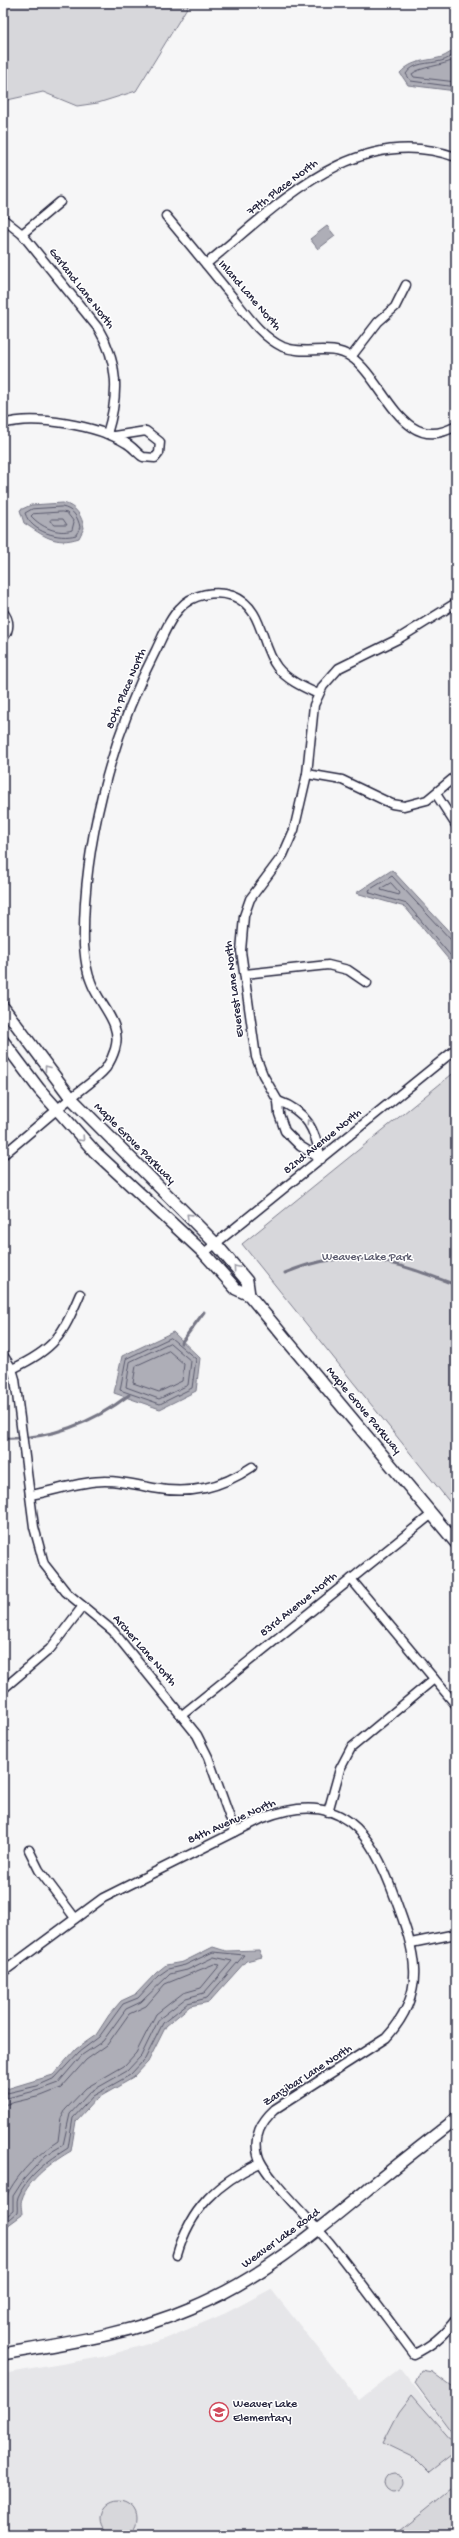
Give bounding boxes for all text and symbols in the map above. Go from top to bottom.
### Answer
street label: 79th Place North [244,156,322,220]
street label: Garland Lane North [45,246,117,333]
street label: Inland Lane North [215,258,284,335]
street label: 80th Place North [104,646,151,731]
street label: Everest Lane North [222,939,248,1038]
one-way arrow [45,1065,52,1072]
street label: Maple Grove Parkway [90,1100,178,1188]
street label: 82nd Avenue North [281,1106,365,1178]
one-way arrow [307,1120,314,1127]
one-way arrow [78,1134,85,1142]
one-way arrow [186,1213,194,1221]
park label: Weaver Lake Park [322,1251,414,1265]
one-way arrow [233,1265,240,1272]
street label: Maple Grove Parkway [322,1364,404,1458]
street label: 83rd Avenue North [257,1569,341,1640]
street label: Archer Lane North [109,1612,179,1690]
street label: 84th Avenue North [186,1796,279,1848]
street label: Zanzibar Lane North [261,2042,356,2110]
street label: Weaver Lake Road [239,2205,324,2272]
place label: Weaver Lake Elementary [233,2398,298,2426]
school or university icon: Weaver Lake Elementary [208,2401,230,2423]

